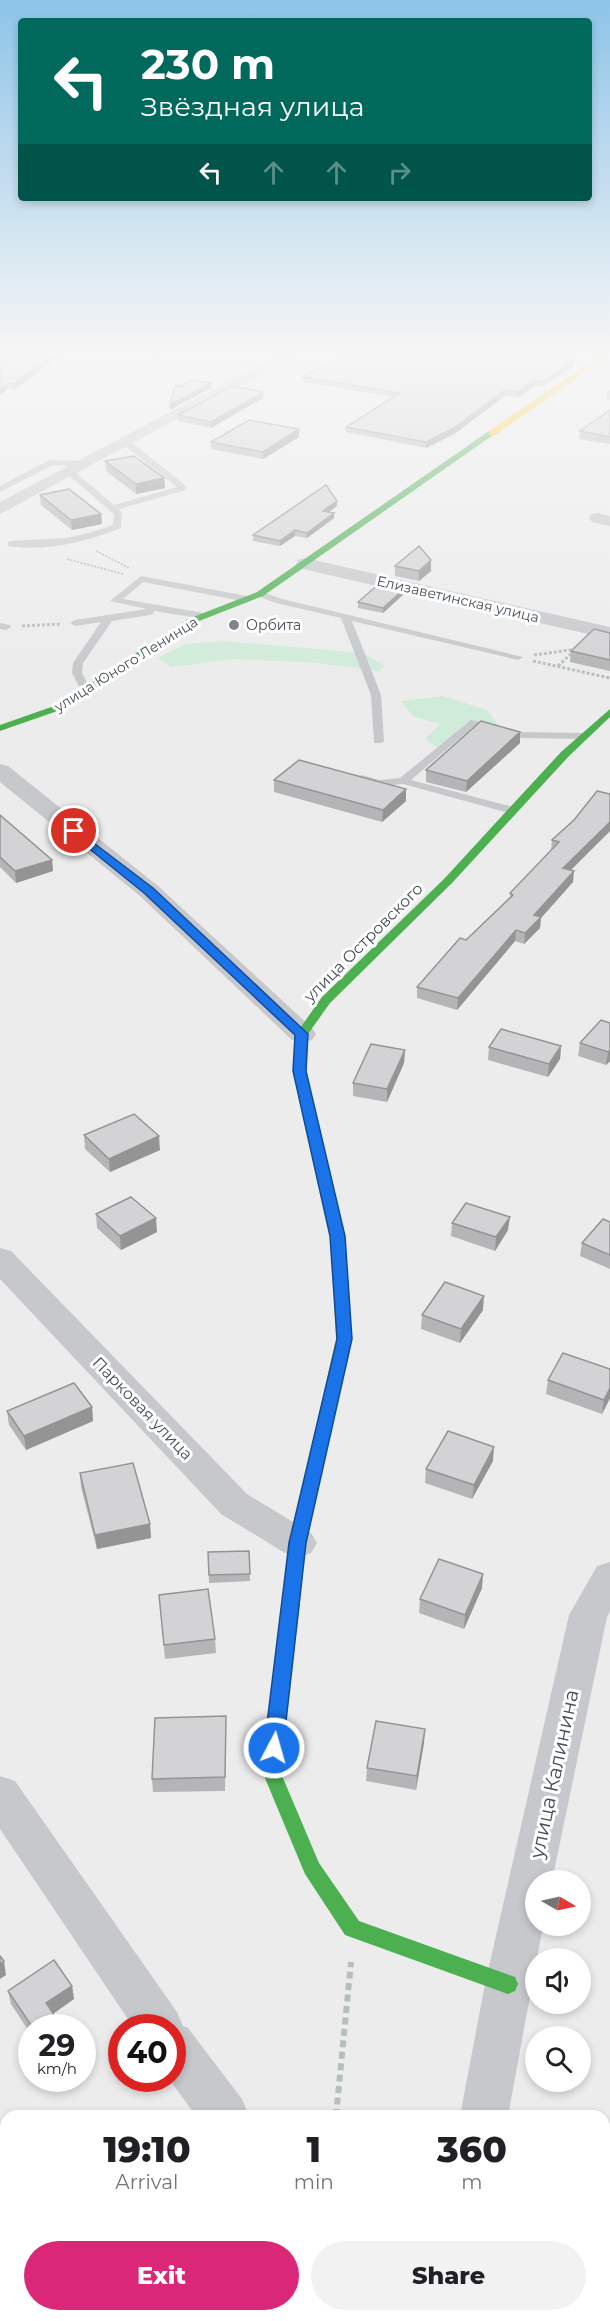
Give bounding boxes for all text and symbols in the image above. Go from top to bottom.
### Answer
text: 230 m [141,38,275,90]
icon: left [42,42,120,120]
text: Звёздная улица [141,90,365,123]
icon: left [194,156,227,189]
icon: ahead [257,156,290,189]
icon: ahead [320,156,353,189]
icon: right [383,156,416,189]
street label: Елизаветинская улица [375,572,541,626]
street label: улица Юного Ленинца [50,612,201,716]
place label: Орбита [246,616,301,634]
marker: Орбита [227,618,241,632]
pin [48,805,99,856]
icon: arrive [57,814,90,847]
street label: улица Островского [299,879,427,1007]
street label: Парковая улица [89,1353,197,1464]
street label: улица Калинина [524,1687,584,1862]
position arrow [242,1716,306,1780]
north arrow [525,1870,591,1936]
map controls [525,1870,591,2092]
button: sound [525,1948,591,2014]
speed limit sign: 40 [108,2014,186,2092]
button: search [525,2026,591,2092]
text: 29 [39,2027,75,2064]
text: km/h [37,2059,77,2078]
text: 19:10 [103,2127,191,2171]
text: 1 [307,2127,321,2171]
text: 360 [437,2127,507,2171]
text: Arrival [115,2170,178,2194]
text: min [294,2170,334,2194]
text: m [461,2170,483,2194]
button: Exit [24,2241,299,2310]
button: Share [311,2241,586,2310]

